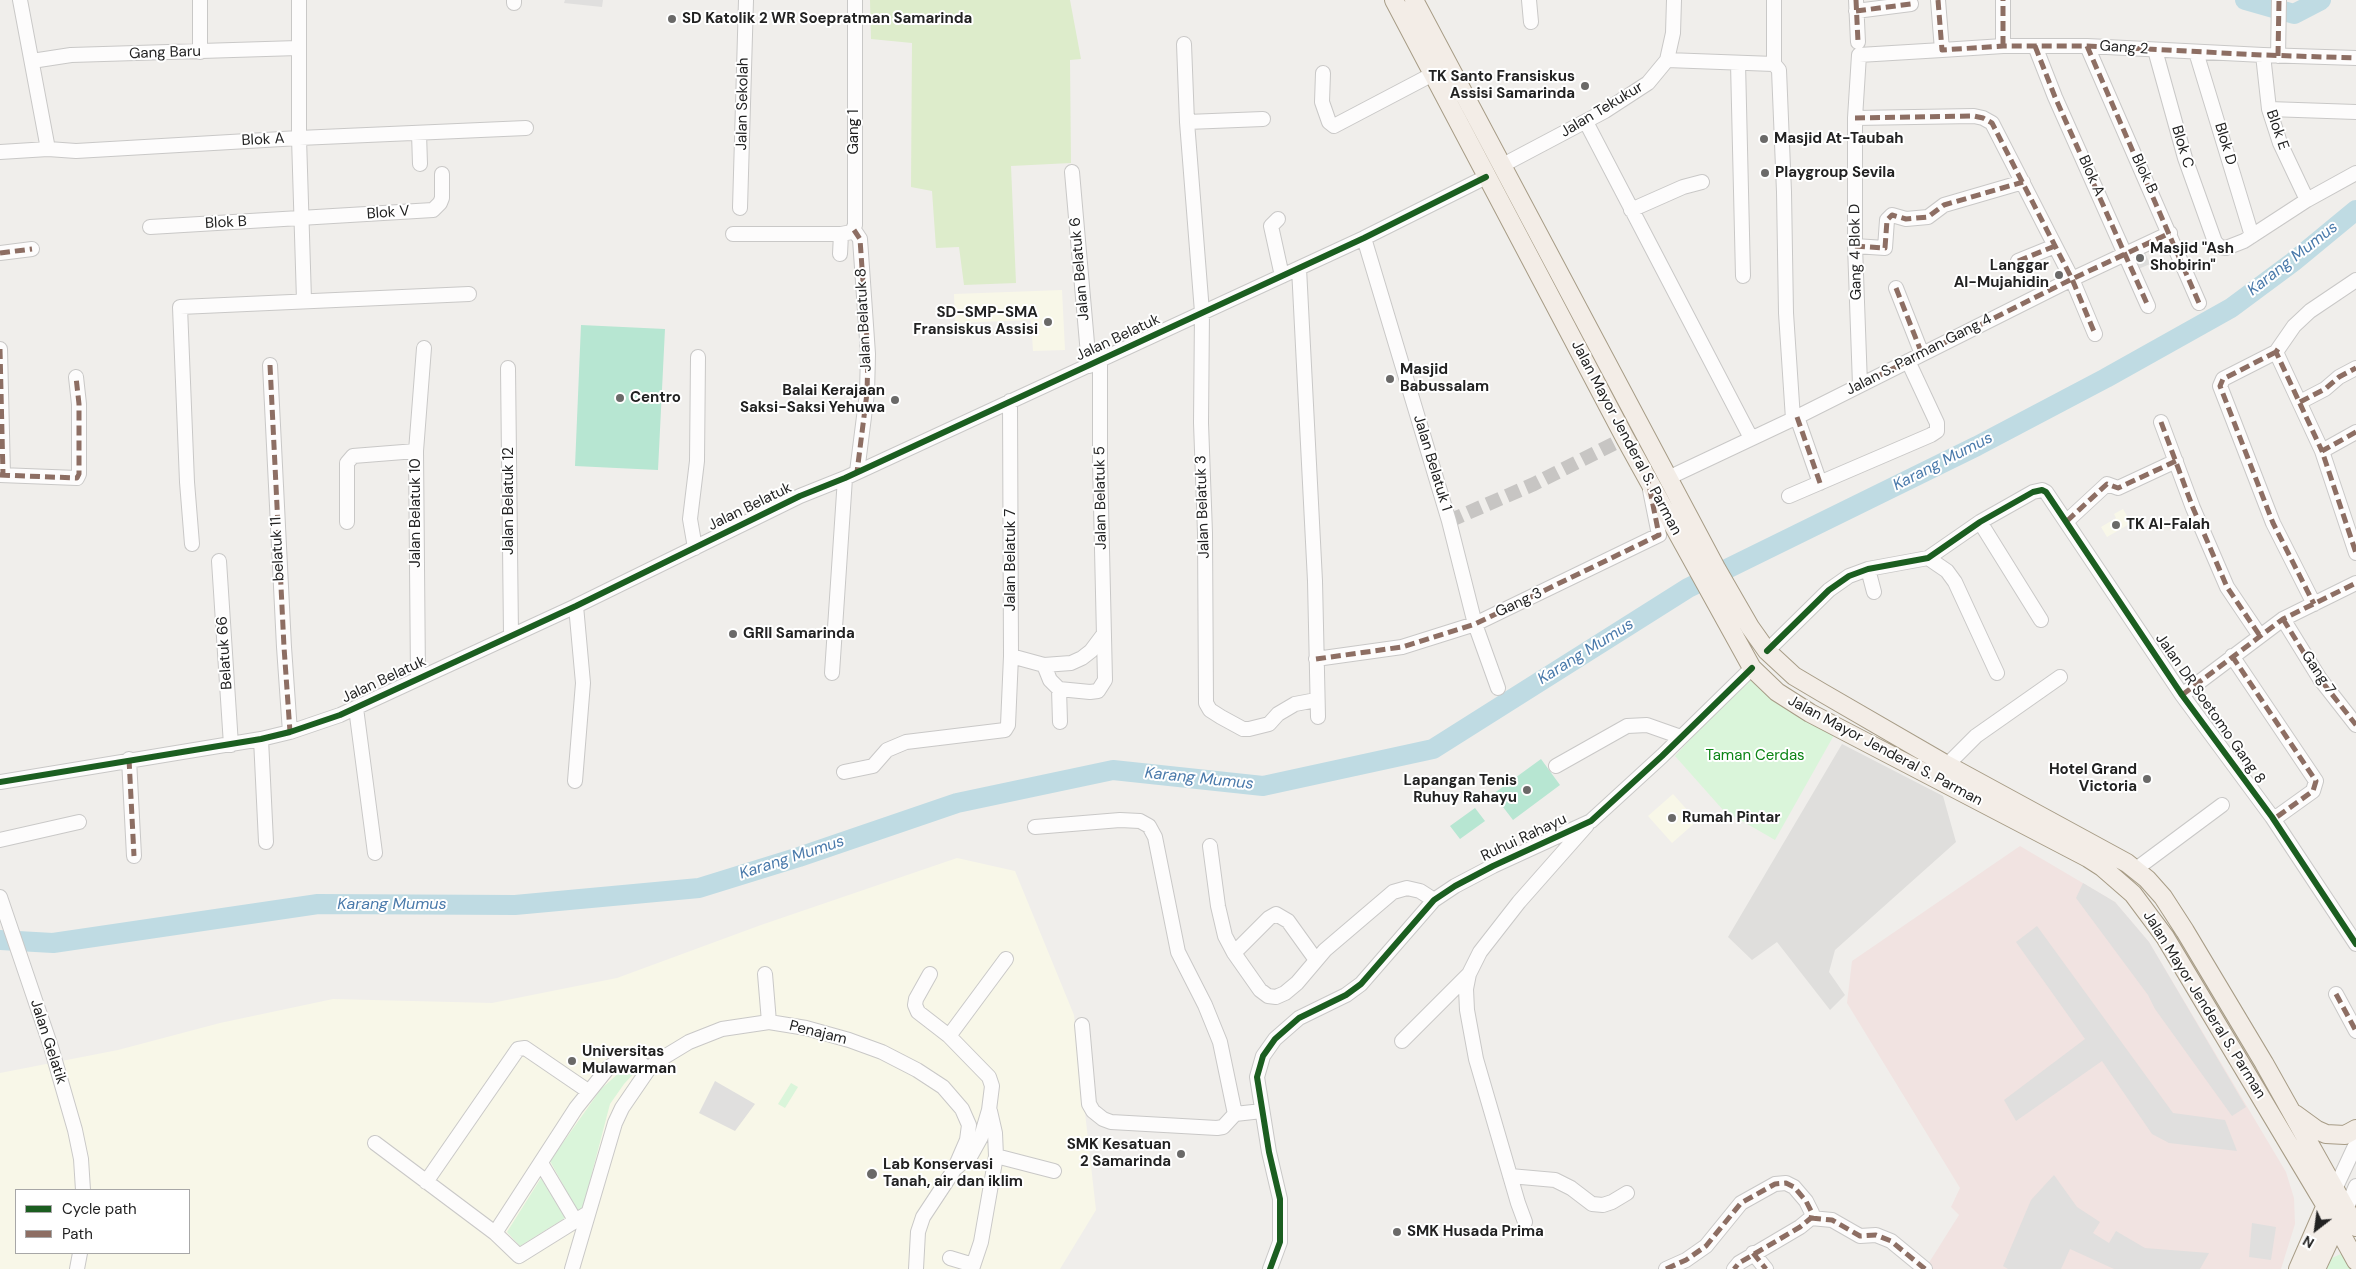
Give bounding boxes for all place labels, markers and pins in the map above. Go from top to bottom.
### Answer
place label: SD Katolik 2 WR Soepratman Samarinda [682,10,972,28]
marker: SD Katolik 2 WR Soepratman Samarinda [666,13,678,25]
place label: TK Santo Fransiskus Assisi Samarinda [1428,68,1575,103]
marker: TK Santo Fransiskus Assisi Samarinda [1579,80,1591,92]
place label: Masjid At-Taubah [1774,130,1903,148]
marker: Masjid At-Taubah [1758,133,1770,145]
place label: Playgroup Sevila [1775,164,1895,182]
marker: Playgroup Sevila [1759,167,1771,179]
place label: Masjid "Ash Shobirin" [2150,240,2234,275]
marker: Masjid "Ash Shobirin" [2134,252,2146,264]
place label: Langgar Al-Mujahidin [1954,257,2049,292]
marker: Langgar Al-Mujahidin [2053,269,2065,281]
place label: SD-SMP-SMA Fransiskus Assisi [913,304,1038,339]
marker: SD-SMP-SMA Fransiskus Assisi [1042,316,1054,328]
place label: Masjid Babussalam [1400,361,1489,396]
marker: Masjid Babussalam [1384,373,1396,385]
place label: Balai Kerajaan Saksi-Saksi Yehuwa [740,382,885,417]
place label: Centro [630,389,681,407]
marker: Centro [614,392,626,404]
marker: Balai Kerajaan Saksi-Saksi Yehuwa [889,394,901,406]
place label: TK Al-Falah [2126,516,2210,534]
marker: TK Al-Falah [2110,519,2122,531]
place label: GRII Samarinda [743,625,855,643]
marker: GRII Samarinda [727,628,739,640]
place label: Hotel Grand Victoria [2049,761,2137,796]
place label: Lapangan Tenis Ruhuy Rahayu [1403,772,1517,807]
marker: Hotel Grand Victoria [2141,773,2153,785]
marker: Lapangan Tenis Ruhuy Rahayu [1521,784,1533,796]
place label: Rumah Pintar [1682,809,1780,827]
marker: Rumah Pintar [1666,812,1678,824]
place label: Universitas Mulawarman [582,1043,676,1078]
marker: Universitas Mulawarman [566,1055,578,1067]
place label: SMK Kesatuan 2 Samarinda [1067,1136,1171,1171]
marker: SMK Kesatuan 2 Samarinda [1175,1148,1187,1160]
place label: Lab Konservasi Tanah, air dan iklim [883,1156,1023,1191]
marker: Lab Konservasi Tanah, air dan iklim [865,1167,879,1181]
place label: SMK Husada Prima [1407,1223,1544,1241]
marker: SMK Husada Prima [1391,1226,1403,1238]

